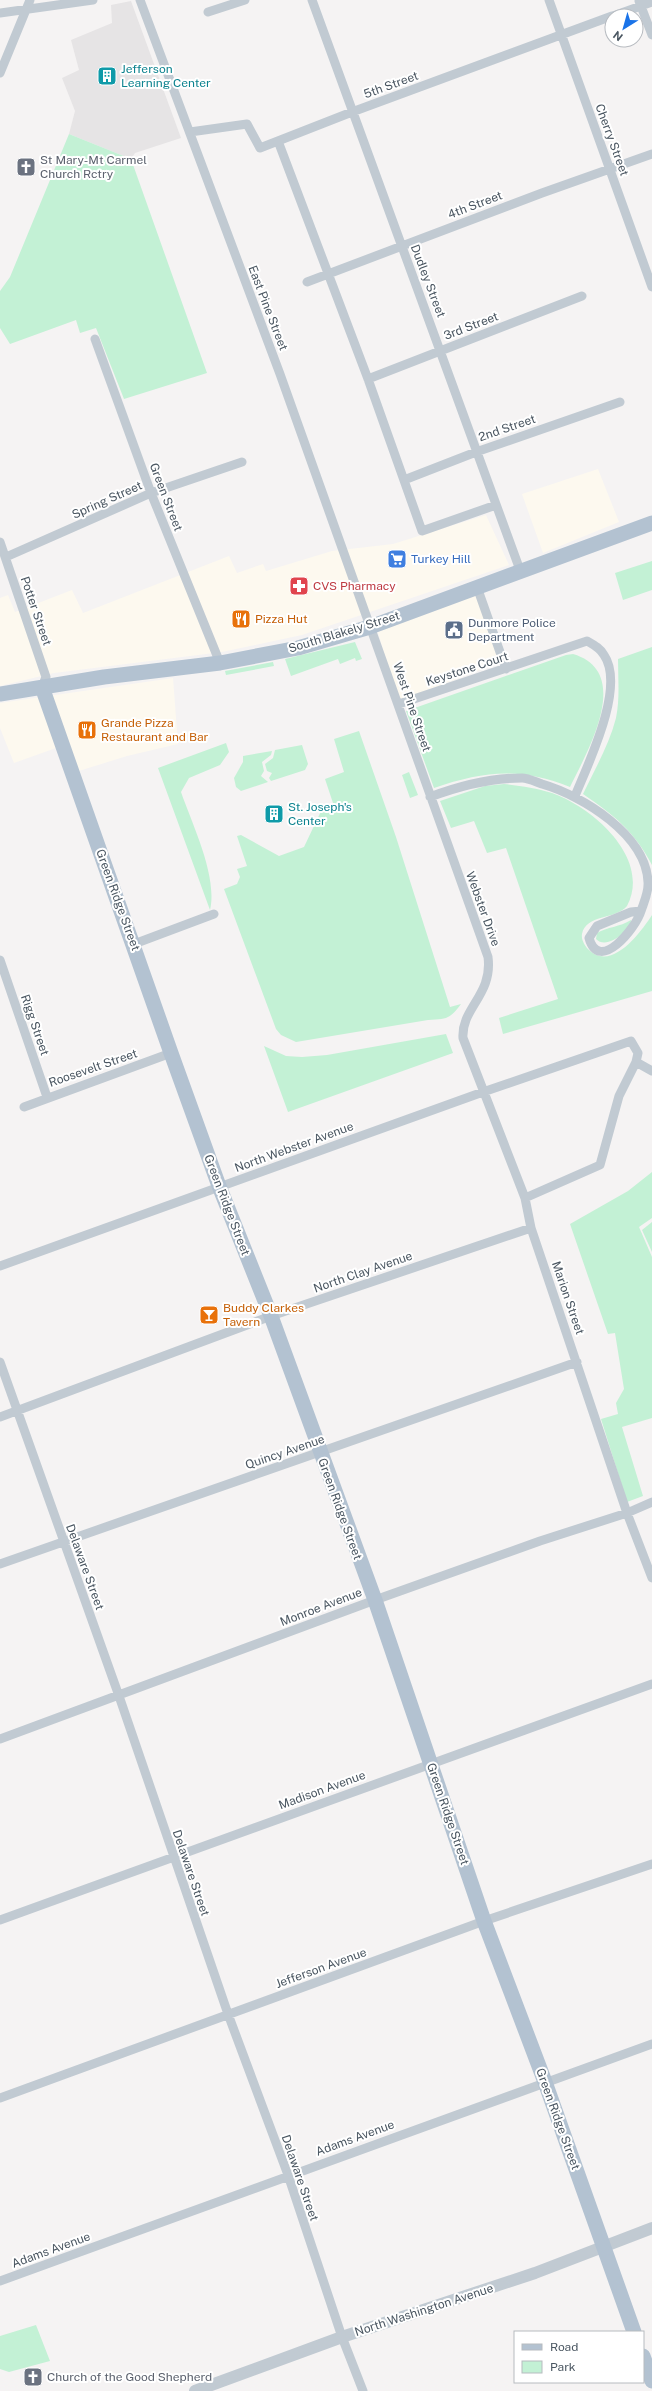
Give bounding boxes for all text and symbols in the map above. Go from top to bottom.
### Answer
north arrow [604,8,644,48]
text: N [611,29,625,43]
place label: Jefferson Learning Center [121,62,211,90]
building icon: Jefferson Learning Center [96,65,118,87]
street label: 5th Street [362,69,421,101]
street label: Cherry Street [592,102,632,178]
place label: St Mary-Mt Carmel Church Rctry [40,153,147,181]
church icon: St Mary-Mt Carmel Church Rctry [15,156,37,178]
street label: 4th Street [446,188,504,222]
street label: Dudley Street [408,243,448,320]
street label: East Pine Street [245,264,291,353]
street label: 3rd Street [442,309,501,343]
street label: 2nd Street [477,412,538,444]
street label: Green Street [147,461,186,533]
street label: Spring Street [70,478,145,522]
supermarket icon: Turkey Hill [386,548,408,570]
place label: Turkey Hill [411,552,471,566]
street label: Potter Street [18,575,54,648]
pharmacy icon: CVS Pharmacy [288,575,310,597]
place label: CVS Pharmacy [313,579,396,593]
restaurant icon: Pizza Hut [230,608,252,630]
street label: South Blakely Street [287,608,402,656]
place label: Pizza Hut [255,612,308,626]
place label: Dunmore Police Department [468,616,556,644]
public building icon: Dunmore Police Department [443,619,465,641]
street label: Keystone Court [424,649,510,689]
street label: West Pine Street [390,661,434,754]
place label: Grande Pizza Restaurant and Bar [101,716,209,744]
restaurant icon: Grande Pizza Restaurant and Bar [76,719,98,741]
place label: St. Joseph's Center [288,800,352,828]
building icon: St. Joseph's Center [263,803,285,825]
street label: Green Ridge Street [93,847,143,953]
street label: Webster Drive [463,870,503,948]
street label: Rigg Street [18,993,52,1058]
street label: Roosevelt Street [47,1046,139,1090]
street label: North Webster Avenue [233,1119,355,1175]
street label: Green Ridge Street [201,1153,253,1258]
street label: North Clay Avenue [312,1248,414,1295]
street label: Marion Street [549,1260,587,1337]
place label: Buddy Clarkes Tavern [223,1301,304,1329]
bar icon: Buddy Clarkes Tavern [198,1304,220,1326]
street label: Quincy Avenue [244,1432,327,1472]
street label: Green Ridge Street [315,1456,365,1562]
street label: Delaware Street [63,1522,107,1612]
street label: Monroe Avenue [278,1585,364,1629]
street label: Green Ridge Street [424,1761,472,1867]
street label: Madison Avenue [277,1768,368,1812]
street label: Delaware Street [170,1828,212,1918]
street label: Jefferson Avenue [274,1945,369,1991]
street label: Green Ridge Street [533,2066,583,2172]
street label: Adams Avenue [314,2117,396,2159]
street label: Delaware Street [279,2133,321,2223]
street label: Adams Avenue [10,2229,92,2271]
street label: North Washington Avenue [353,2281,495,2339]
legend [514,2331,644,2383]
text: Road [550,2340,578,2354]
text: Park [550,2360,576,2374]
church icon: Church of the Good Shepherd [22,2366,44,2388]
place label: Church of the Good Shepherd [47,2370,212,2384]

